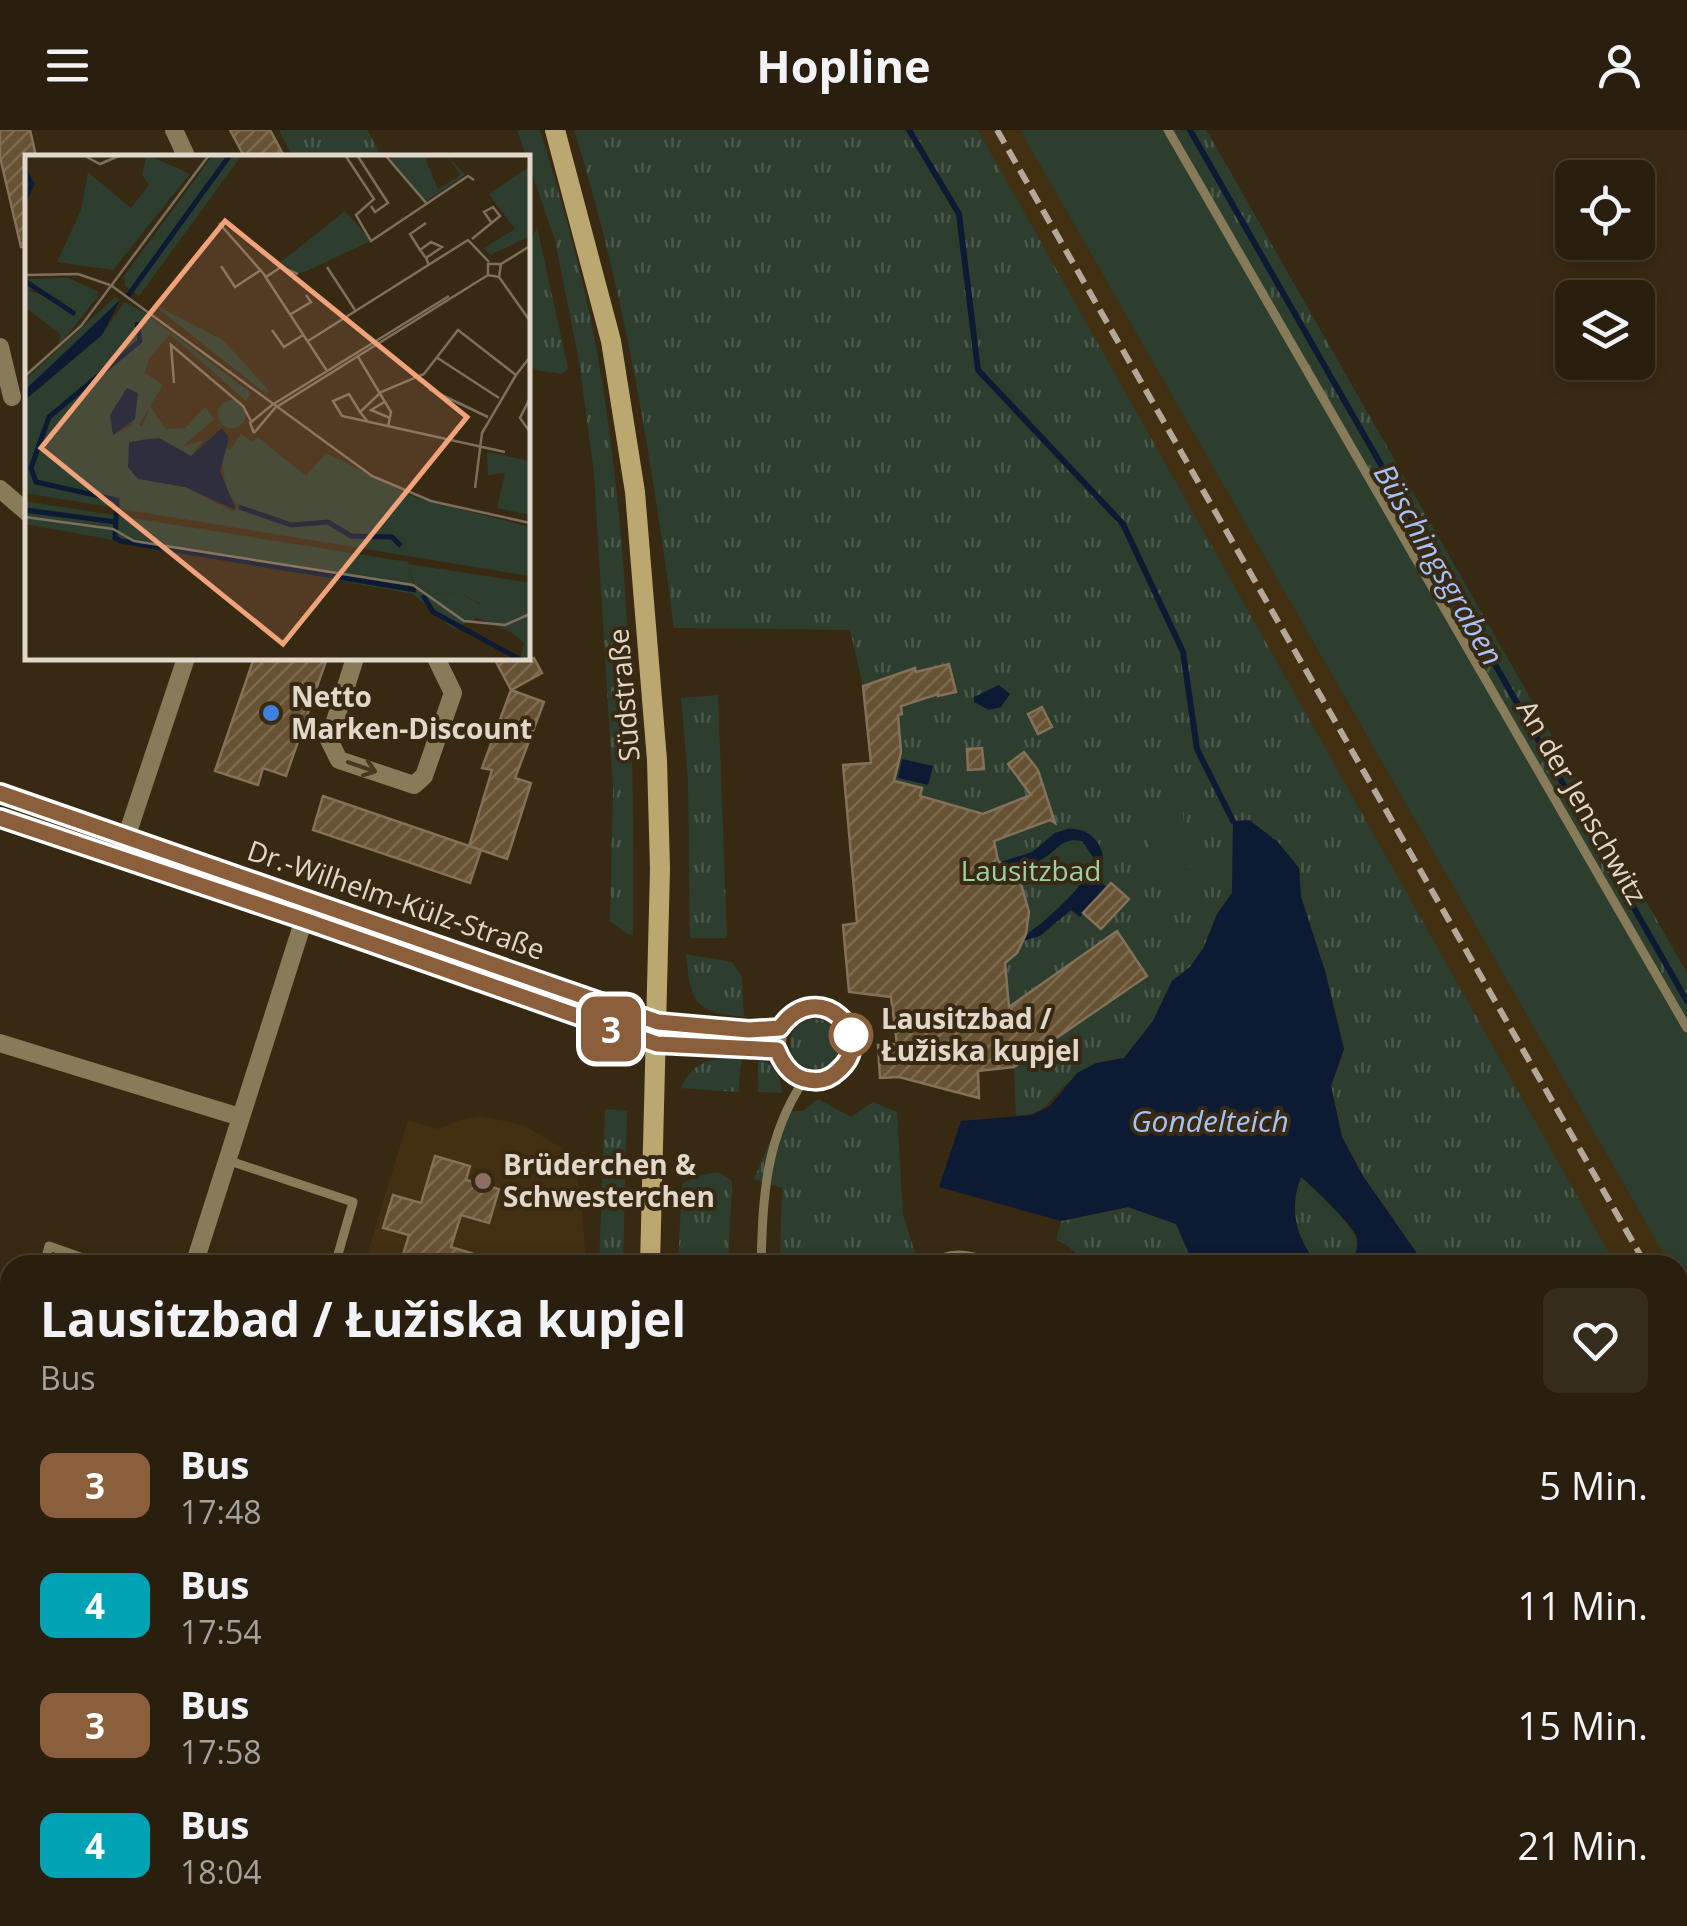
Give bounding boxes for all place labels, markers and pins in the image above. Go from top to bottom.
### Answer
place label: Netto Marken-Discount [291,677,532,747]
marker: Netto Marken-Discount [260,702,282,724]
place label: Lausitzbad / Łužiska kupjel [881,999,1080,1069]
marker: Lausitzbad / Łužiska kupjel [830,1014,872,1056]
place label: Brüderchen & Schwesterchen [503,1145,715,1215]
marker: Brüderchen & Schwesterchen [472,1170,494,1192]

